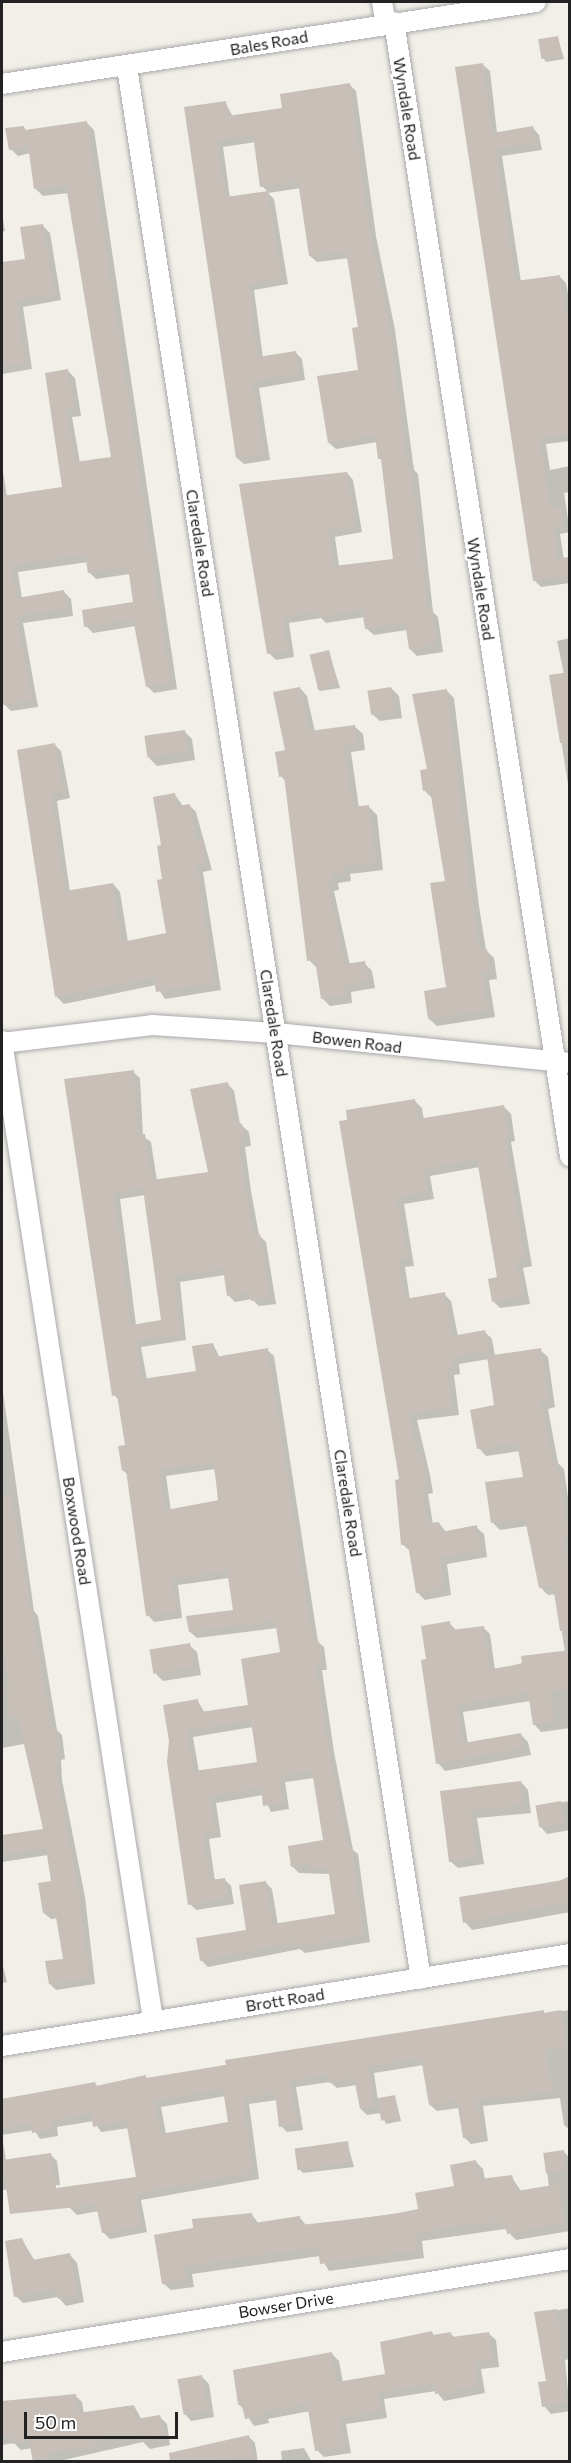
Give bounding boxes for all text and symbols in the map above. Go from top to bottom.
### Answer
street label: Bales Road [228,27,310,59]
street label: Wyndale Road [389,56,425,162]
street label: Claredale Road [182,488,218,598]
street label: Wyndale Road [463,536,499,642]
street label: Claredale Road [256,968,292,1078]
street label: Bowen Road [311,1027,403,1057]
street label: Claredale Road [330,1448,366,1558]
street label: Boxwood Road [59,1475,95,1587]
street label: Brott Road [244,1984,326,2016]
street label: Bowser Drive [237,2288,335,2322]
scale bar [27,2400,182,2438]
text: 50 m [35,2411,76,2433]

